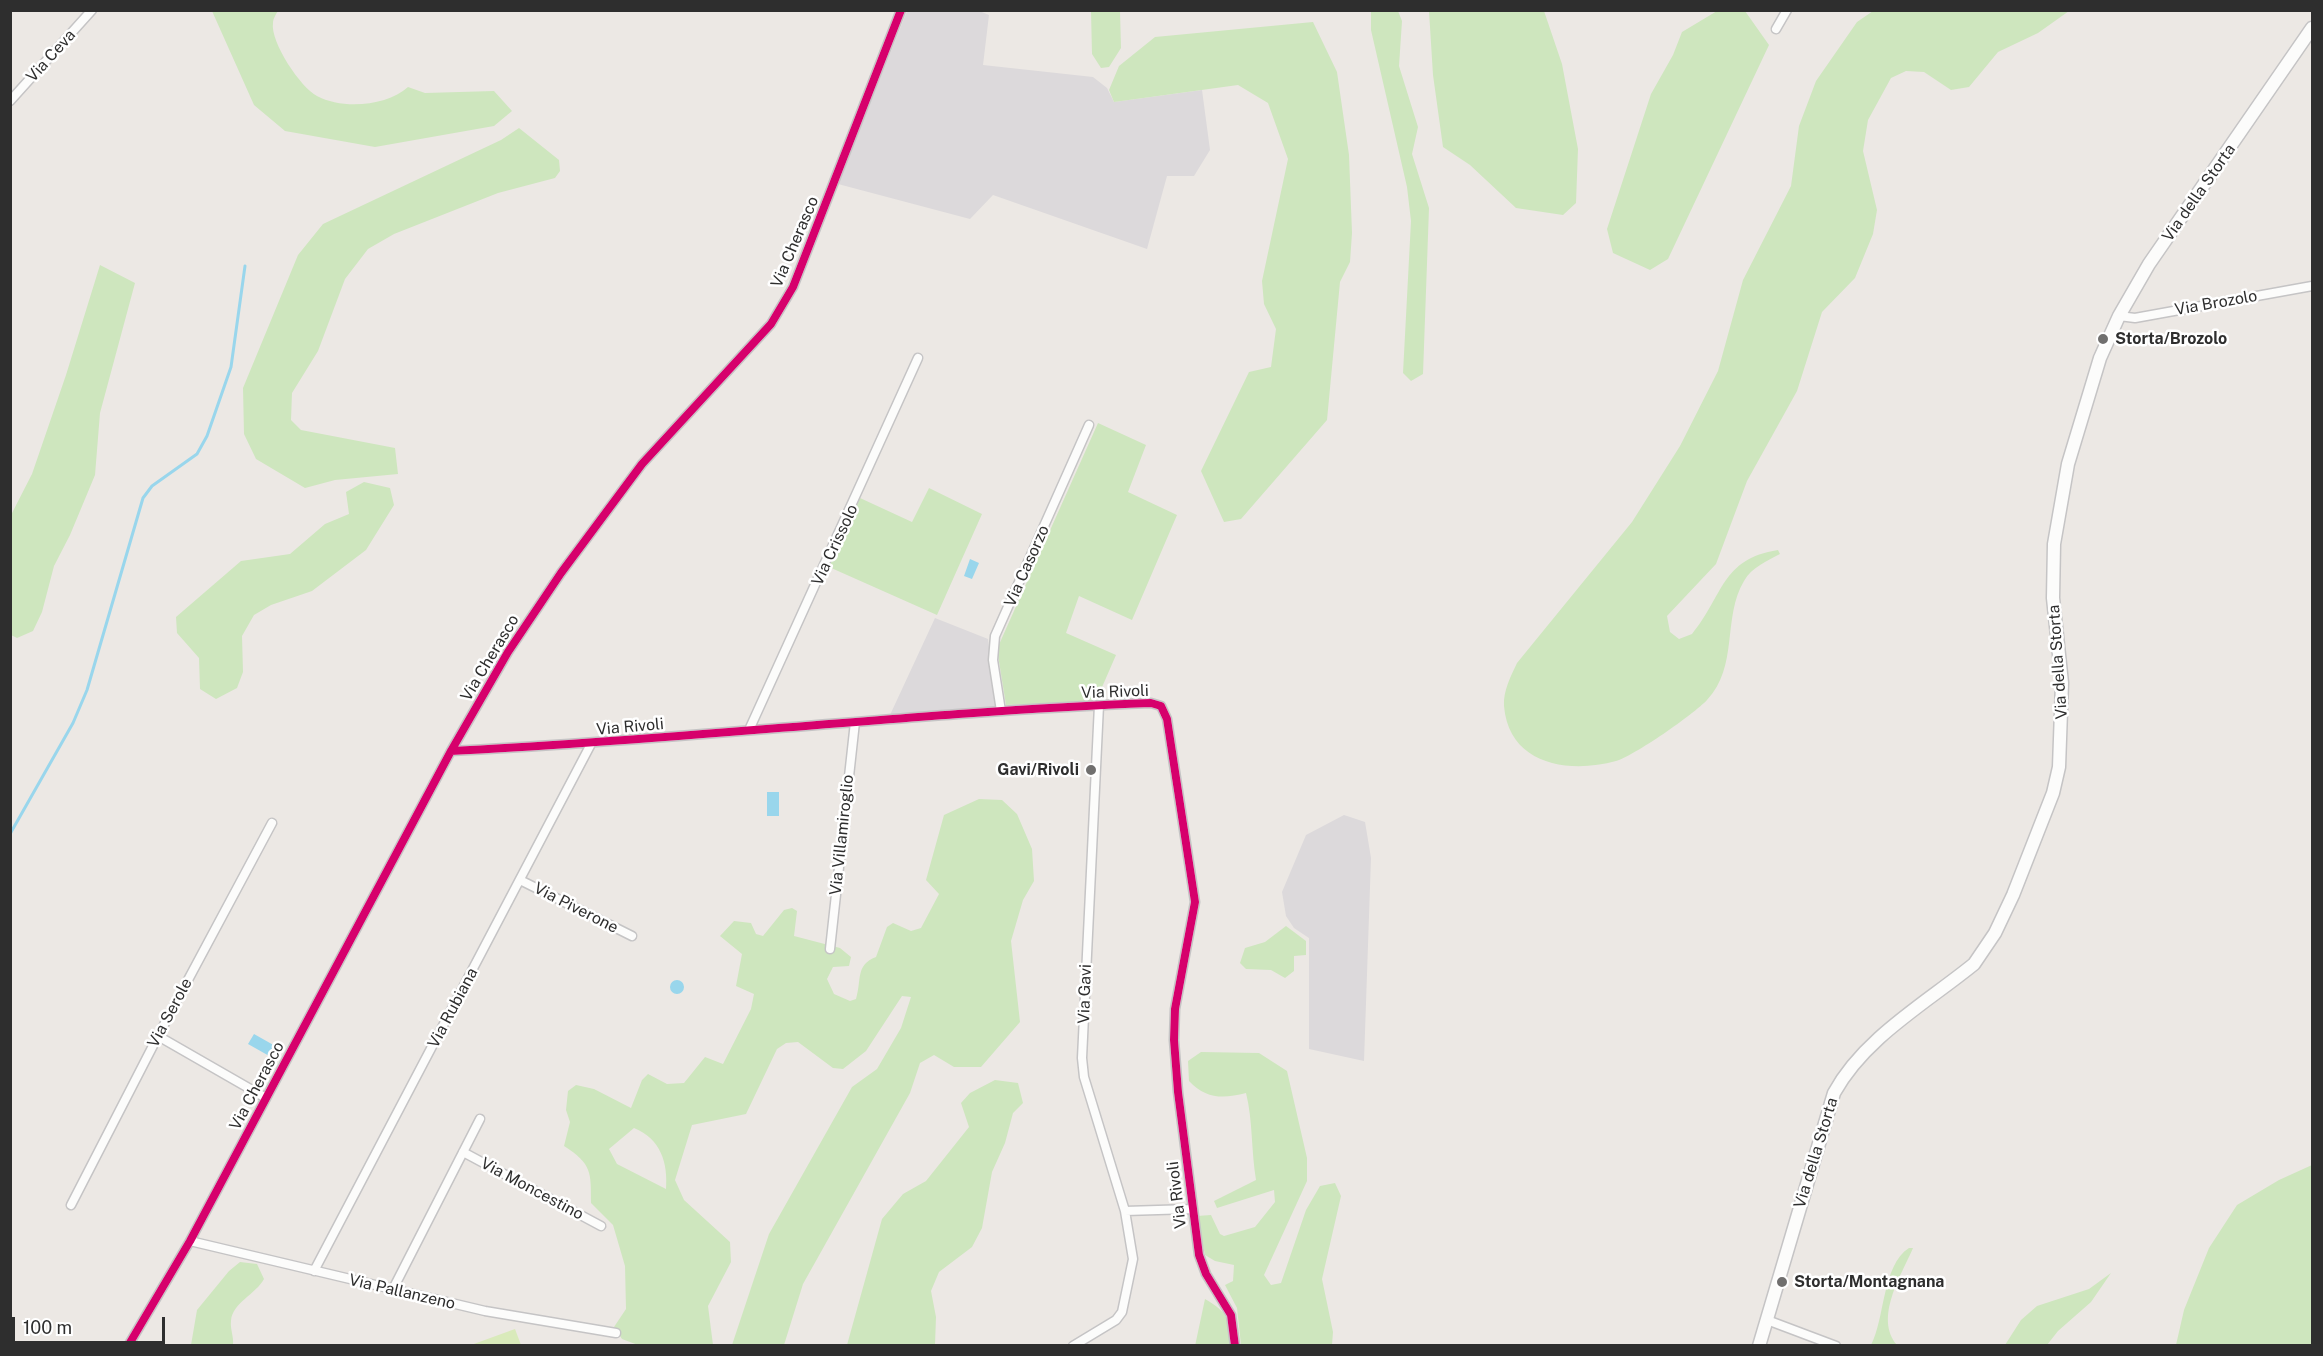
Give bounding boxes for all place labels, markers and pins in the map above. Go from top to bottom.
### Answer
place label: Storta/Brozolo [2115,329,2227,349]
marker: Storta/Brozolo [2096,332,2110,346]
place label: Gavi/Rivoli [997,760,1079,780]
marker: Gavi/Rivoli [1084,763,1098,777]
place label: Storta/Montagnana [1794,1272,1944,1292]
marker: Storta/Montagnana [1775,1275,1789,1289]

